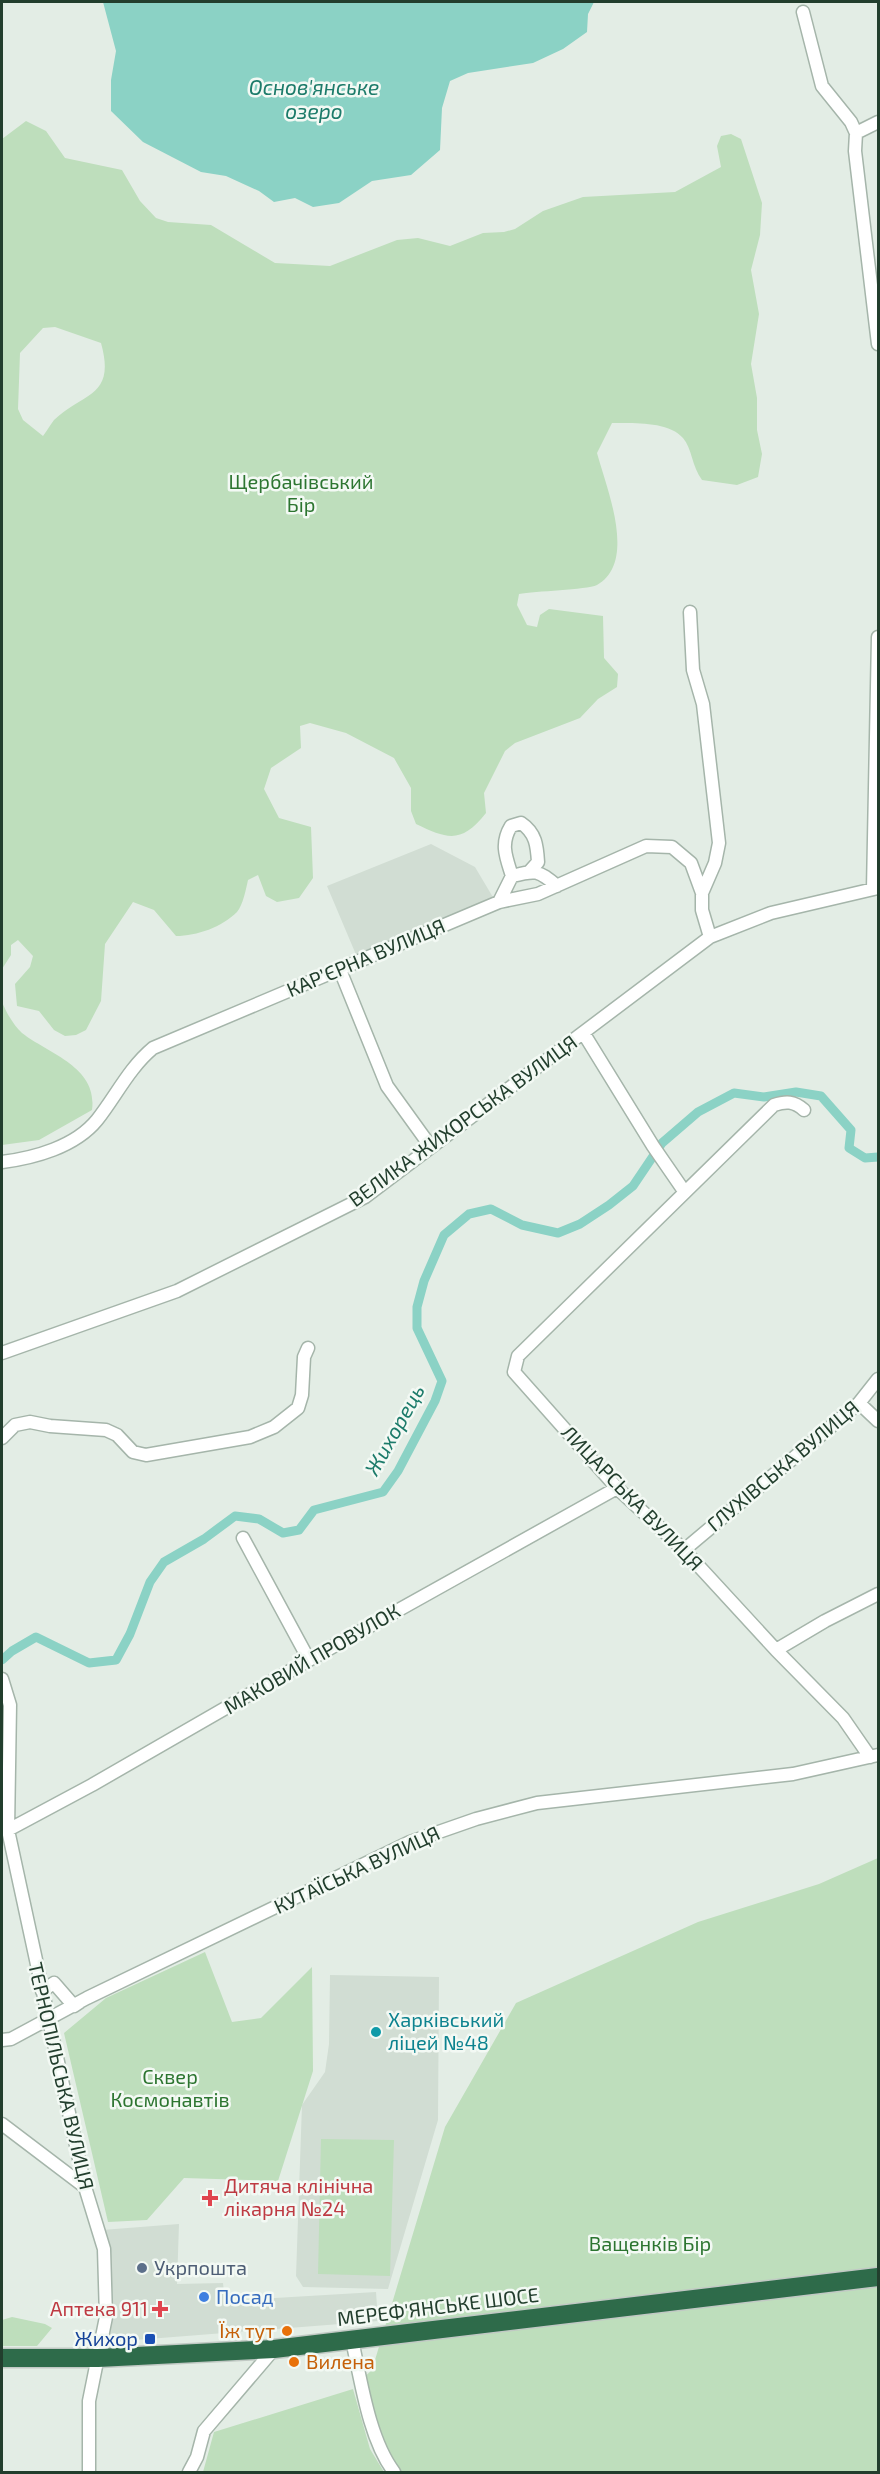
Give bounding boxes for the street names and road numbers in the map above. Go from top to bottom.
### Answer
street label: КАР’ЄРНА ВУЛИЦЯ [283,913,448,1001]
street label: ВЕЛИКА ЖИХОРСЬКА ВУЛИЦЯ [344,1029,581,1211]
street label: ГЛУХІВСЬКА ВУЛИЦЯ [702,1395,863,1536]
street label: ЛИЦАРСЬКА ВУЛИЦЯ [557,1420,708,1575]
street label: МАКОВИЙ ПРОВУЛОК [219,1598,404,1718]
street label: КУТАЇСЬКА ВУЛИЦЯ [270,1820,443,1918]
street label: ТЕРНОПІЛЬСЬКА ВУЛИЦЯ [24,1960,100,2192]
street label: МЕРЕФ'ЯНСЬКЕ ШОСЕ [336,2282,540,2330]

